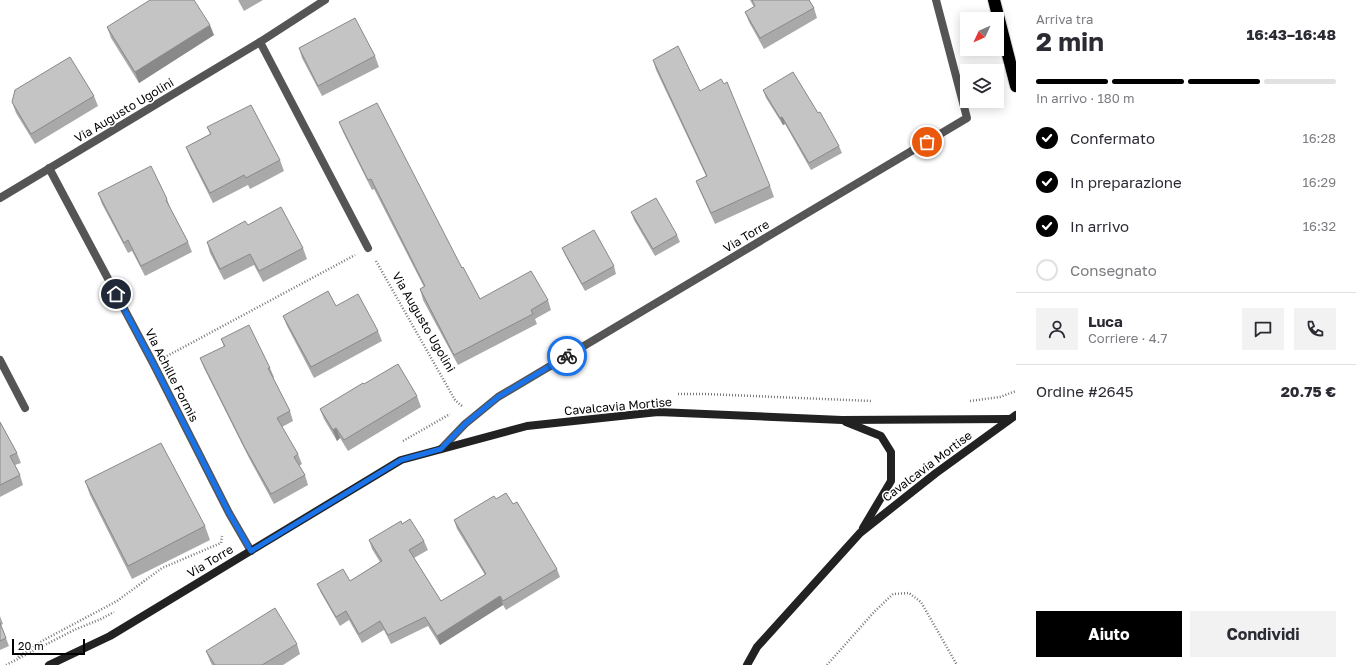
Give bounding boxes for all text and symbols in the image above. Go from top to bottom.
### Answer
text: Arriva tra [1036,11,1093,27]
north arrow [960,12,1004,56]
map controls [960,12,1004,108]
text: 16:43–16:48 [1246,25,1336,43]
text: 2 min [1036,26,1104,57]
button: layers [960,64,1004,108]
street label: Via Augusto Ugolini [72,74,176,146]
text: In arrivo · 180 m [1036,90,1135,106]
pin [910,125,944,159]
icon: check [1036,127,1058,149]
text: Confermato [1070,129,1155,147]
text: 16:28 [1302,130,1336,146]
icon: bag [916,131,938,153]
icon: check [1036,171,1058,193]
text: In preparazione [1070,173,1182,191]
text: 16:29 [1303,174,1336,190]
icon: check [1036,215,1058,237]
street label: Via Torre [720,216,772,256]
text: In arrivo [1070,217,1129,235]
text: 16:32 [1303,218,1336,234]
text: Consegnato [1070,261,1157,279]
street label: Via Augusto Ugolini [389,269,459,375]
pin [99,277,133,311]
icon: home [105,283,127,305]
button: person [1036,308,1078,350]
button: chat [1242,308,1284,350]
button: phone [1294,308,1336,350]
text: Luca [1088,312,1123,330]
street label: Via Achille Formis [142,326,202,424]
text: Corriere · 4.7 [1088,330,1167,346]
courier [547,336,587,376]
icon: bike [556,345,578,367]
text: Ordine #2645 [1036,382,1134,400]
text: 20.75 € [1281,382,1336,400]
street label: Cavalcavia Mortise [563,394,673,418]
street label: Cavalcavia Mortise [879,427,975,505]
street label: Via Torre [184,541,236,581]
button: Aiuto [1036,611,1182,657]
button: Condividi [1190,611,1336,657]
scale bar [12,637,85,656]
text: 20 m [18,639,44,652]

